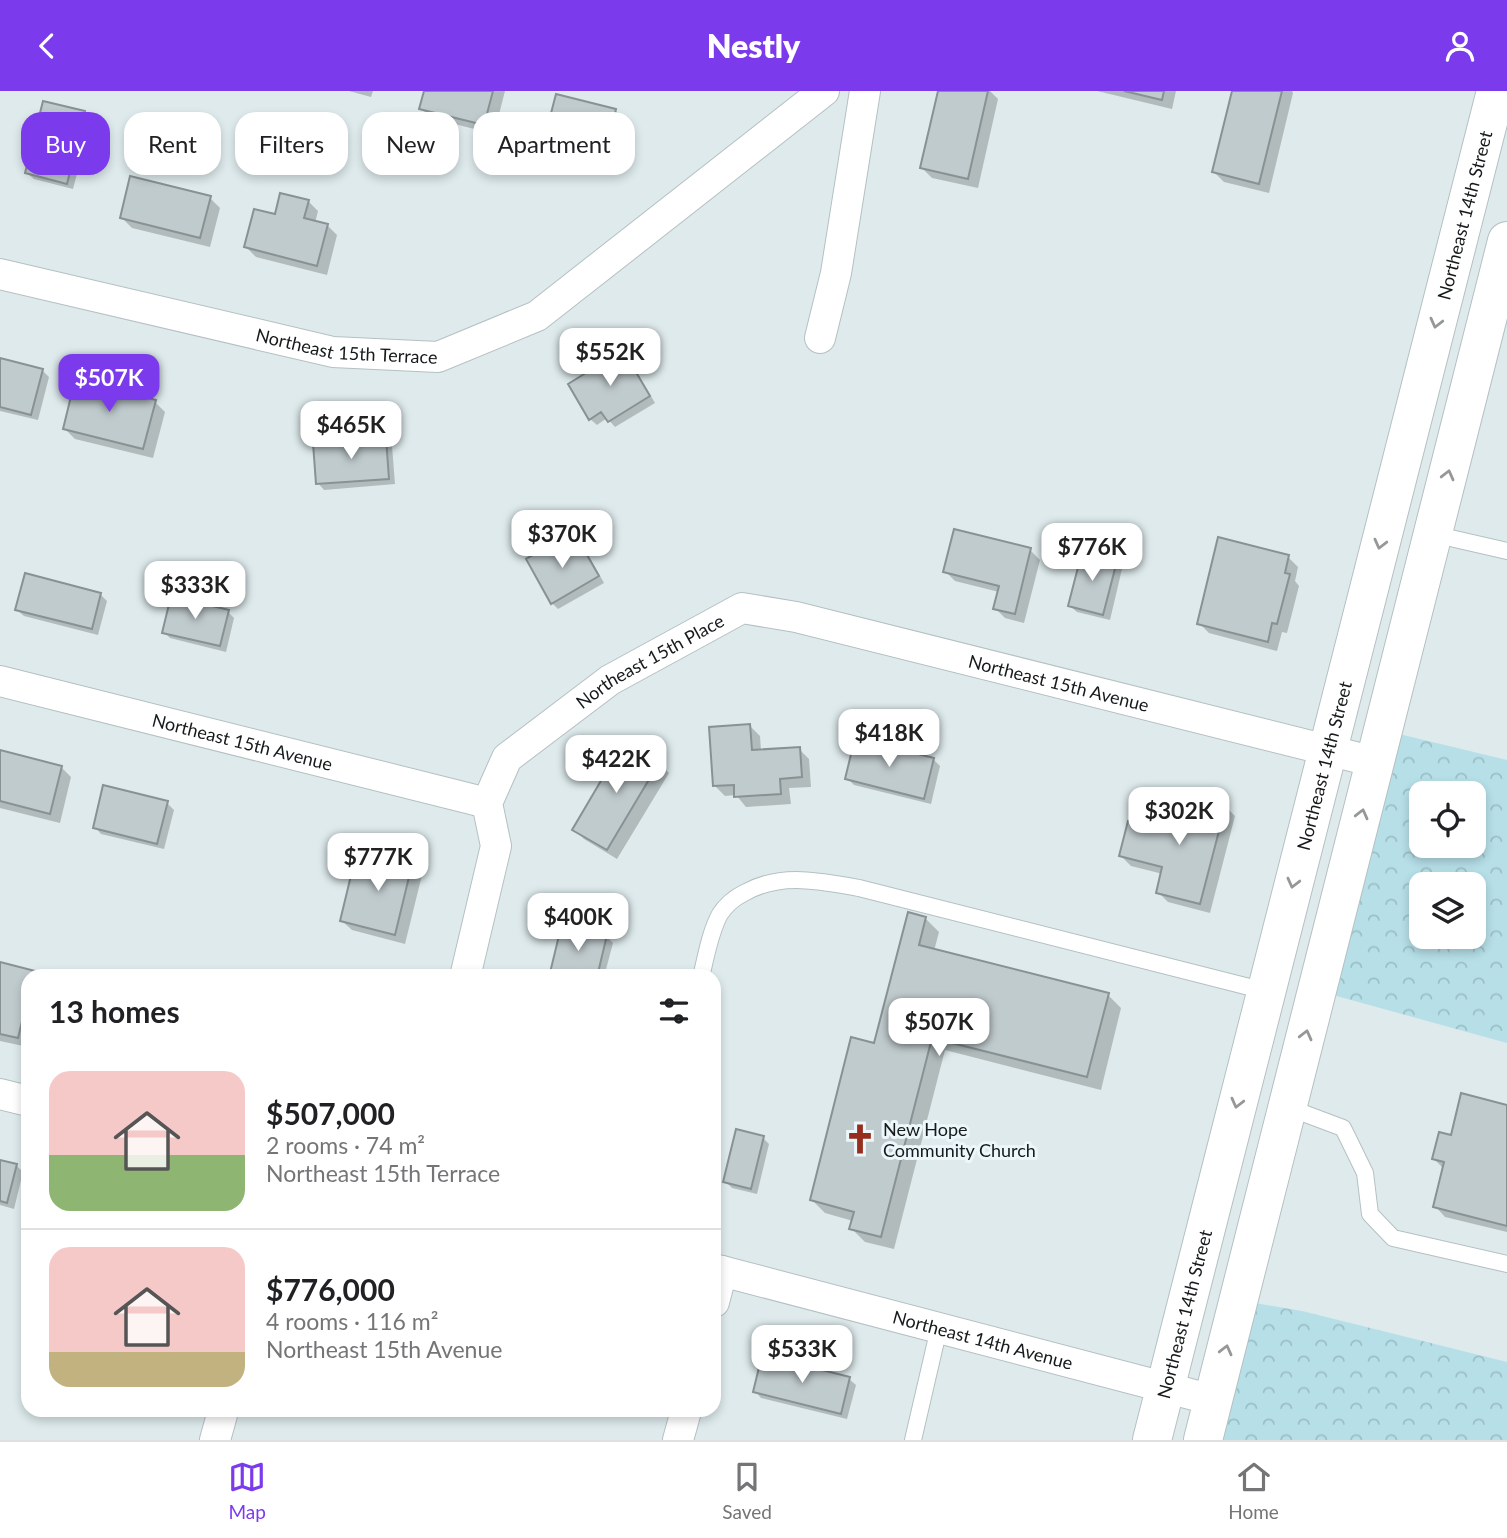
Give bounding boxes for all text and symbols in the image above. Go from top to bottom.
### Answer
text: Nestly [707,26,800,65]
icon: back [28,27,66,65]
icon: person [1441,27,1479,65]
chip: Buy [21,112,110,175]
chip: Rent [124,112,221,175]
chip: Filters [235,112,348,175]
chip: New [362,112,459,175]
chip: Apartment [473,112,635,175]
street label: Northeast 14th Street [1432,128,1497,302]
one-way arrow [1430,317,1444,329]
street label: Northeast 15th Terrace [254,323,438,368]
pin: $552K [561,329,659,388]
text: $552K [575,337,645,365]
pin: $507K [60,355,158,414]
text: $507K [74,363,144,391]
pin: $465K [302,401,400,461]
text: $465K [316,410,386,438]
one-way arrow [1440,469,1454,481]
pin: $370K [513,511,611,570]
text: $370K [527,519,597,547]
pin: $776K [1043,524,1141,583]
text: $776K [1057,532,1127,560]
one-way arrow [1374,538,1388,550]
pin: $333K [146,561,244,621]
text: $333K [160,570,230,598]
street label: Northeast 15th Place [571,609,728,713]
street label: Northeast 15th Avenue [966,650,1151,716]
street label: Northeast 14th Street [1292,678,1356,852]
street label: Northeast 15th Avenue [150,709,335,775]
pin: $418K [840,709,938,769]
text: $418K [854,718,924,746]
pin: $422K [567,735,665,795]
text: $422K [581,744,651,772]
map controls [1409,781,1486,949]
button: locate [1409,781,1486,858]
pin: $302K [1130,787,1228,847]
text: $302K [1144,796,1214,824]
one-way arrow [1354,808,1368,820]
pin: $777K [329,833,427,893]
text: $777K [343,842,413,870]
button: layers [1409,872,1486,949]
one-way arrow [1287,877,1301,889]
pin: $400K [529,893,627,953]
text: $400K [543,902,613,930]
icon: filters [655,992,693,1030]
text: 13 homes [49,993,180,1029]
pin: $507K [890,999,988,1058]
text: $507K [904,1007,974,1035]
one-way arrow [1298,1029,1312,1041]
text: $507,000 [266,1095,395,1131]
one-way arrow [1231,1097,1245,1109]
icon: home [105,1099,189,1183]
place label: New Hope Community Church [883,1118,1036,1161]
church icon: New Hope Community Church [843,1122,877,1156]
text: 2 rooms · 74 m² [266,1131,425,1159]
text: Northeast 15th Terrace [266,1159,500,1187]
street label: Northeast 14th Street [1152,1227,1216,1401]
text: $776,000 [266,1271,395,1307]
icon: home [105,1275,189,1359]
street label: Northeast 14th Avenue [891,1305,1075,1374]
text: 4 rooms · 116 m² [266,1307,438,1335]
pin: $533K [753,1325,851,1385]
text: $533K [767,1334,837,1362]
text: Northeast 15th Avenue [266,1335,502,1363]
one-way arrow [1218,1344,1232,1356]
tab: Map [228,1458,266,1523]
tab: Saved [722,1458,772,1523]
tab: Home [1228,1458,1279,1523]

